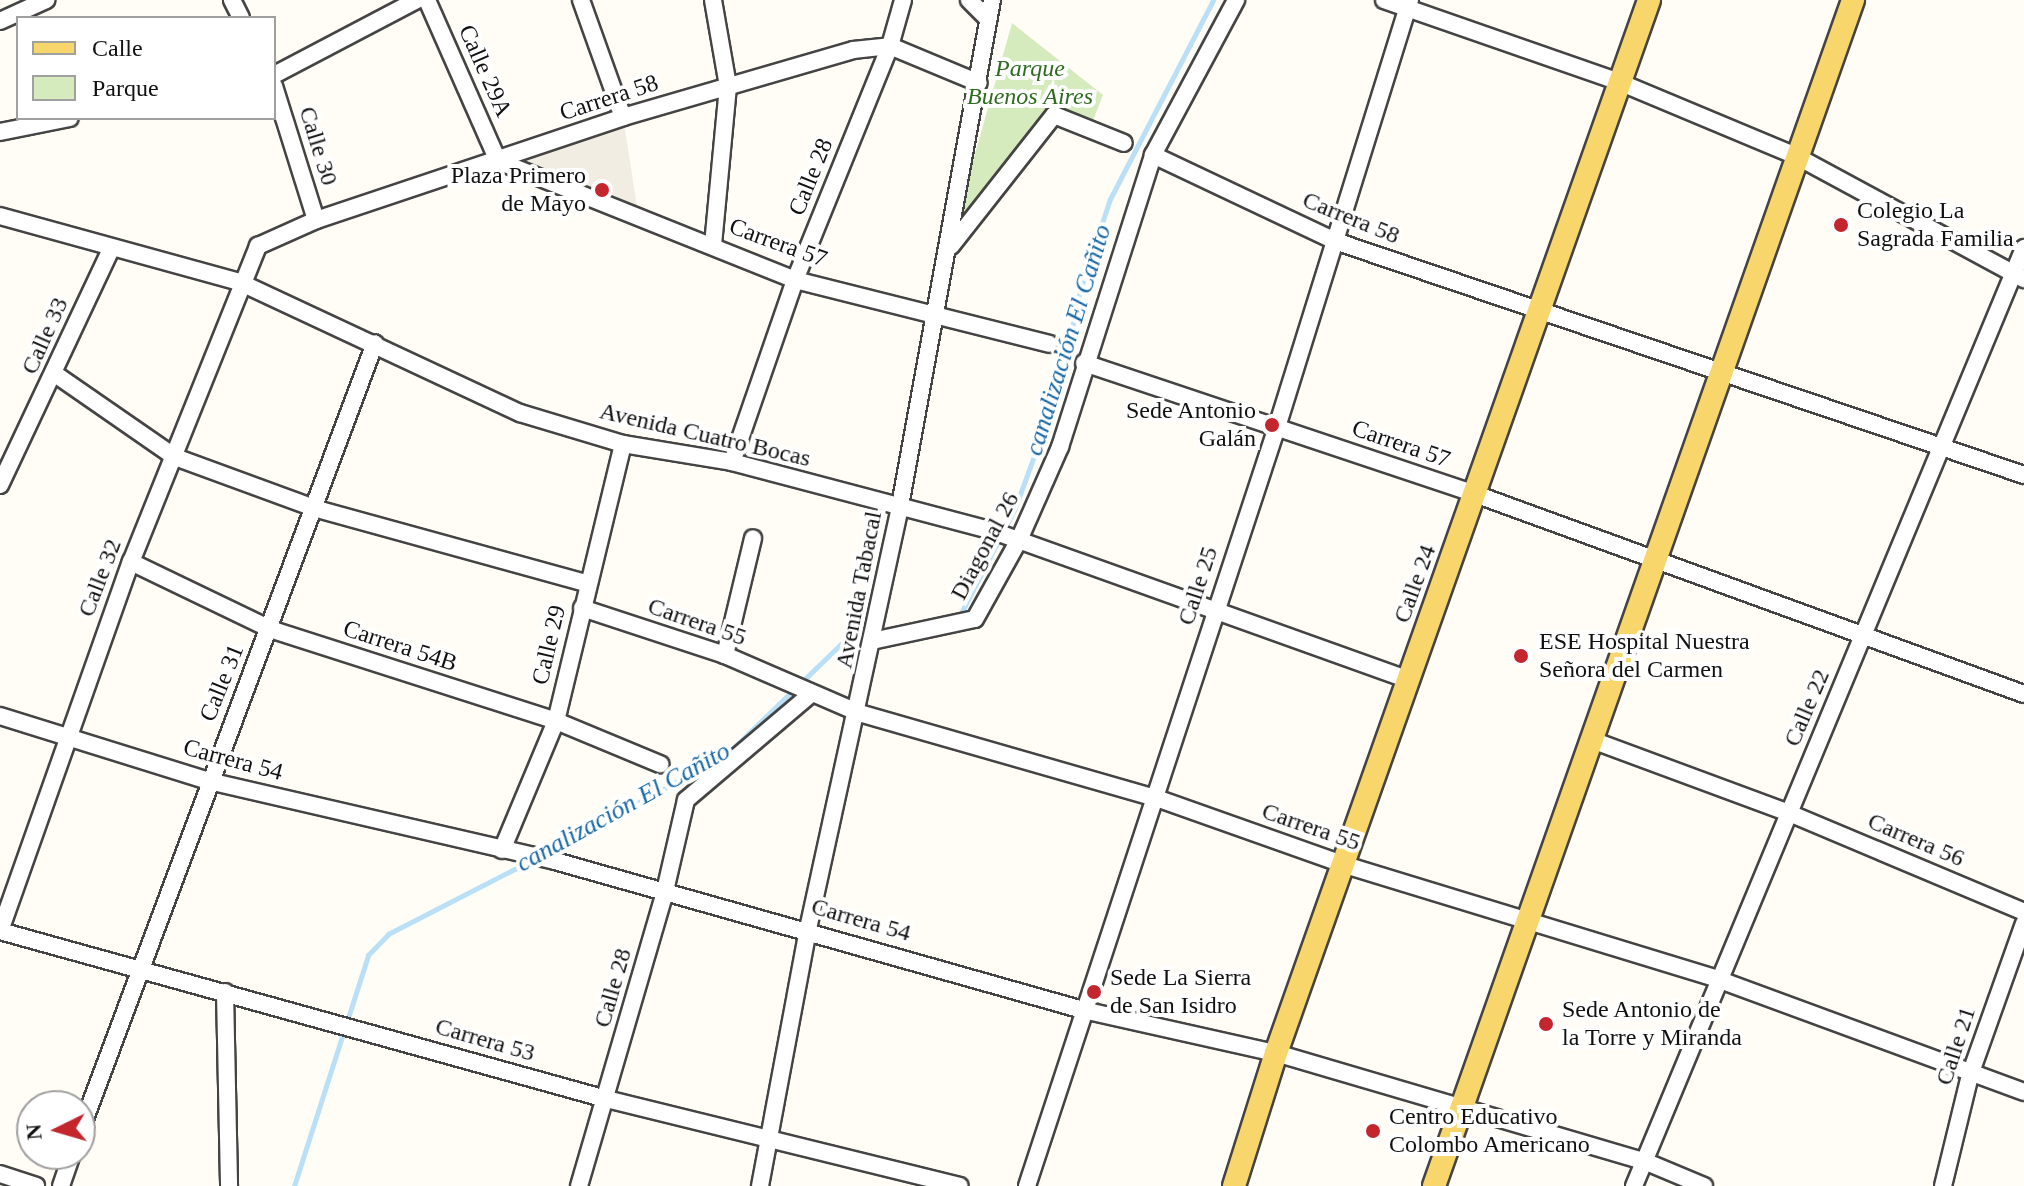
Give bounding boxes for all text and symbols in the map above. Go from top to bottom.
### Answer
legend [16,16,276,120]
street label: Calle 29A [452,20,518,122]
text: Calle [92,35,143,61]
park label: Parque Buenos Aires [967,55,1093,111]
street label: Carrera 58 [556,69,662,127]
text: Parque [92,75,159,101]
street label: Calle 30 [292,103,344,189]
street label: Calle 28 [783,134,839,220]
place label: Plaza Primero de Mayo [451,162,586,218]
marker: Plaza Primero de Mayo [593,181,611,199]
street label: Carrera 58 [1298,186,1404,250]
place label: Colegio La Sagrada Familia [1857,197,2014,253]
street label: Carrera 57 [725,212,831,274]
marker: Colegio La Sagrada Familia [1832,216,1850,234]
water label: canalización El Cañito [1018,221,1118,459]
street label: Calle 33 [15,293,75,379]
street label: Avenida Cuatro Bocas [597,397,813,473]
place label: Sede Antonio Galán [1125,397,1256,453]
street label: Carrera 57 [1348,414,1454,474]
marker: Sede Antonio Galán [1263,416,1281,434]
street label: Diagonal 26 [945,487,1025,605]
street label: Avenida Tabacal [830,509,888,671]
street label: Calle 32 [72,535,128,621]
street label: Calle 24 [1388,541,1442,627]
street label: Calle 25 [1172,543,1224,629]
street label: Carrera 55 [644,592,750,652]
street label: Calle 29 [526,602,572,688]
street label: Carrera 54B [339,614,461,678]
place label: ESE Hospital Nuestra Señora del Carmen [1539,628,1750,684]
street label: Calle 31 [194,640,250,726]
marker: ESE Hospital Nuestra Señora del Carmen [1510,645,1532,667]
street label: Calle 22 [1778,665,1836,751]
street label: Carrera 54 [180,733,286,787]
water label: canalización El Cañito [511,735,735,879]
street label: Carrera 55 [1258,797,1364,857]
street label: Carrera 56 [1863,807,1969,873]
street label: Carrera 54 [808,892,914,948]
street label: Calle 28 [588,945,638,1031]
place label: Sede La Sierra de San Isidro [1110,964,1251,1020]
marker: Sede La Sierra de San Isidro [1085,983,1103,1001]
place label: Sede Antonio de la Torre y Miranda [1562,996,1742,1052]
street label: Calle 21 [1930,1003,1982,1089]
street label: Carrera 53 [432,1012,538,1068]
marker: Sede Antonio de la Torre y Miranda [1537,1015,1555,1033]
north arrow [16,1090,96,1170]
place label: Centro Educativo Colombo Americano [1389,1103,1591,1159]
marker: Centro Educativo Colombo Americano [1364,1122,1382,1140]
text: N [20,1123,47,1141]

